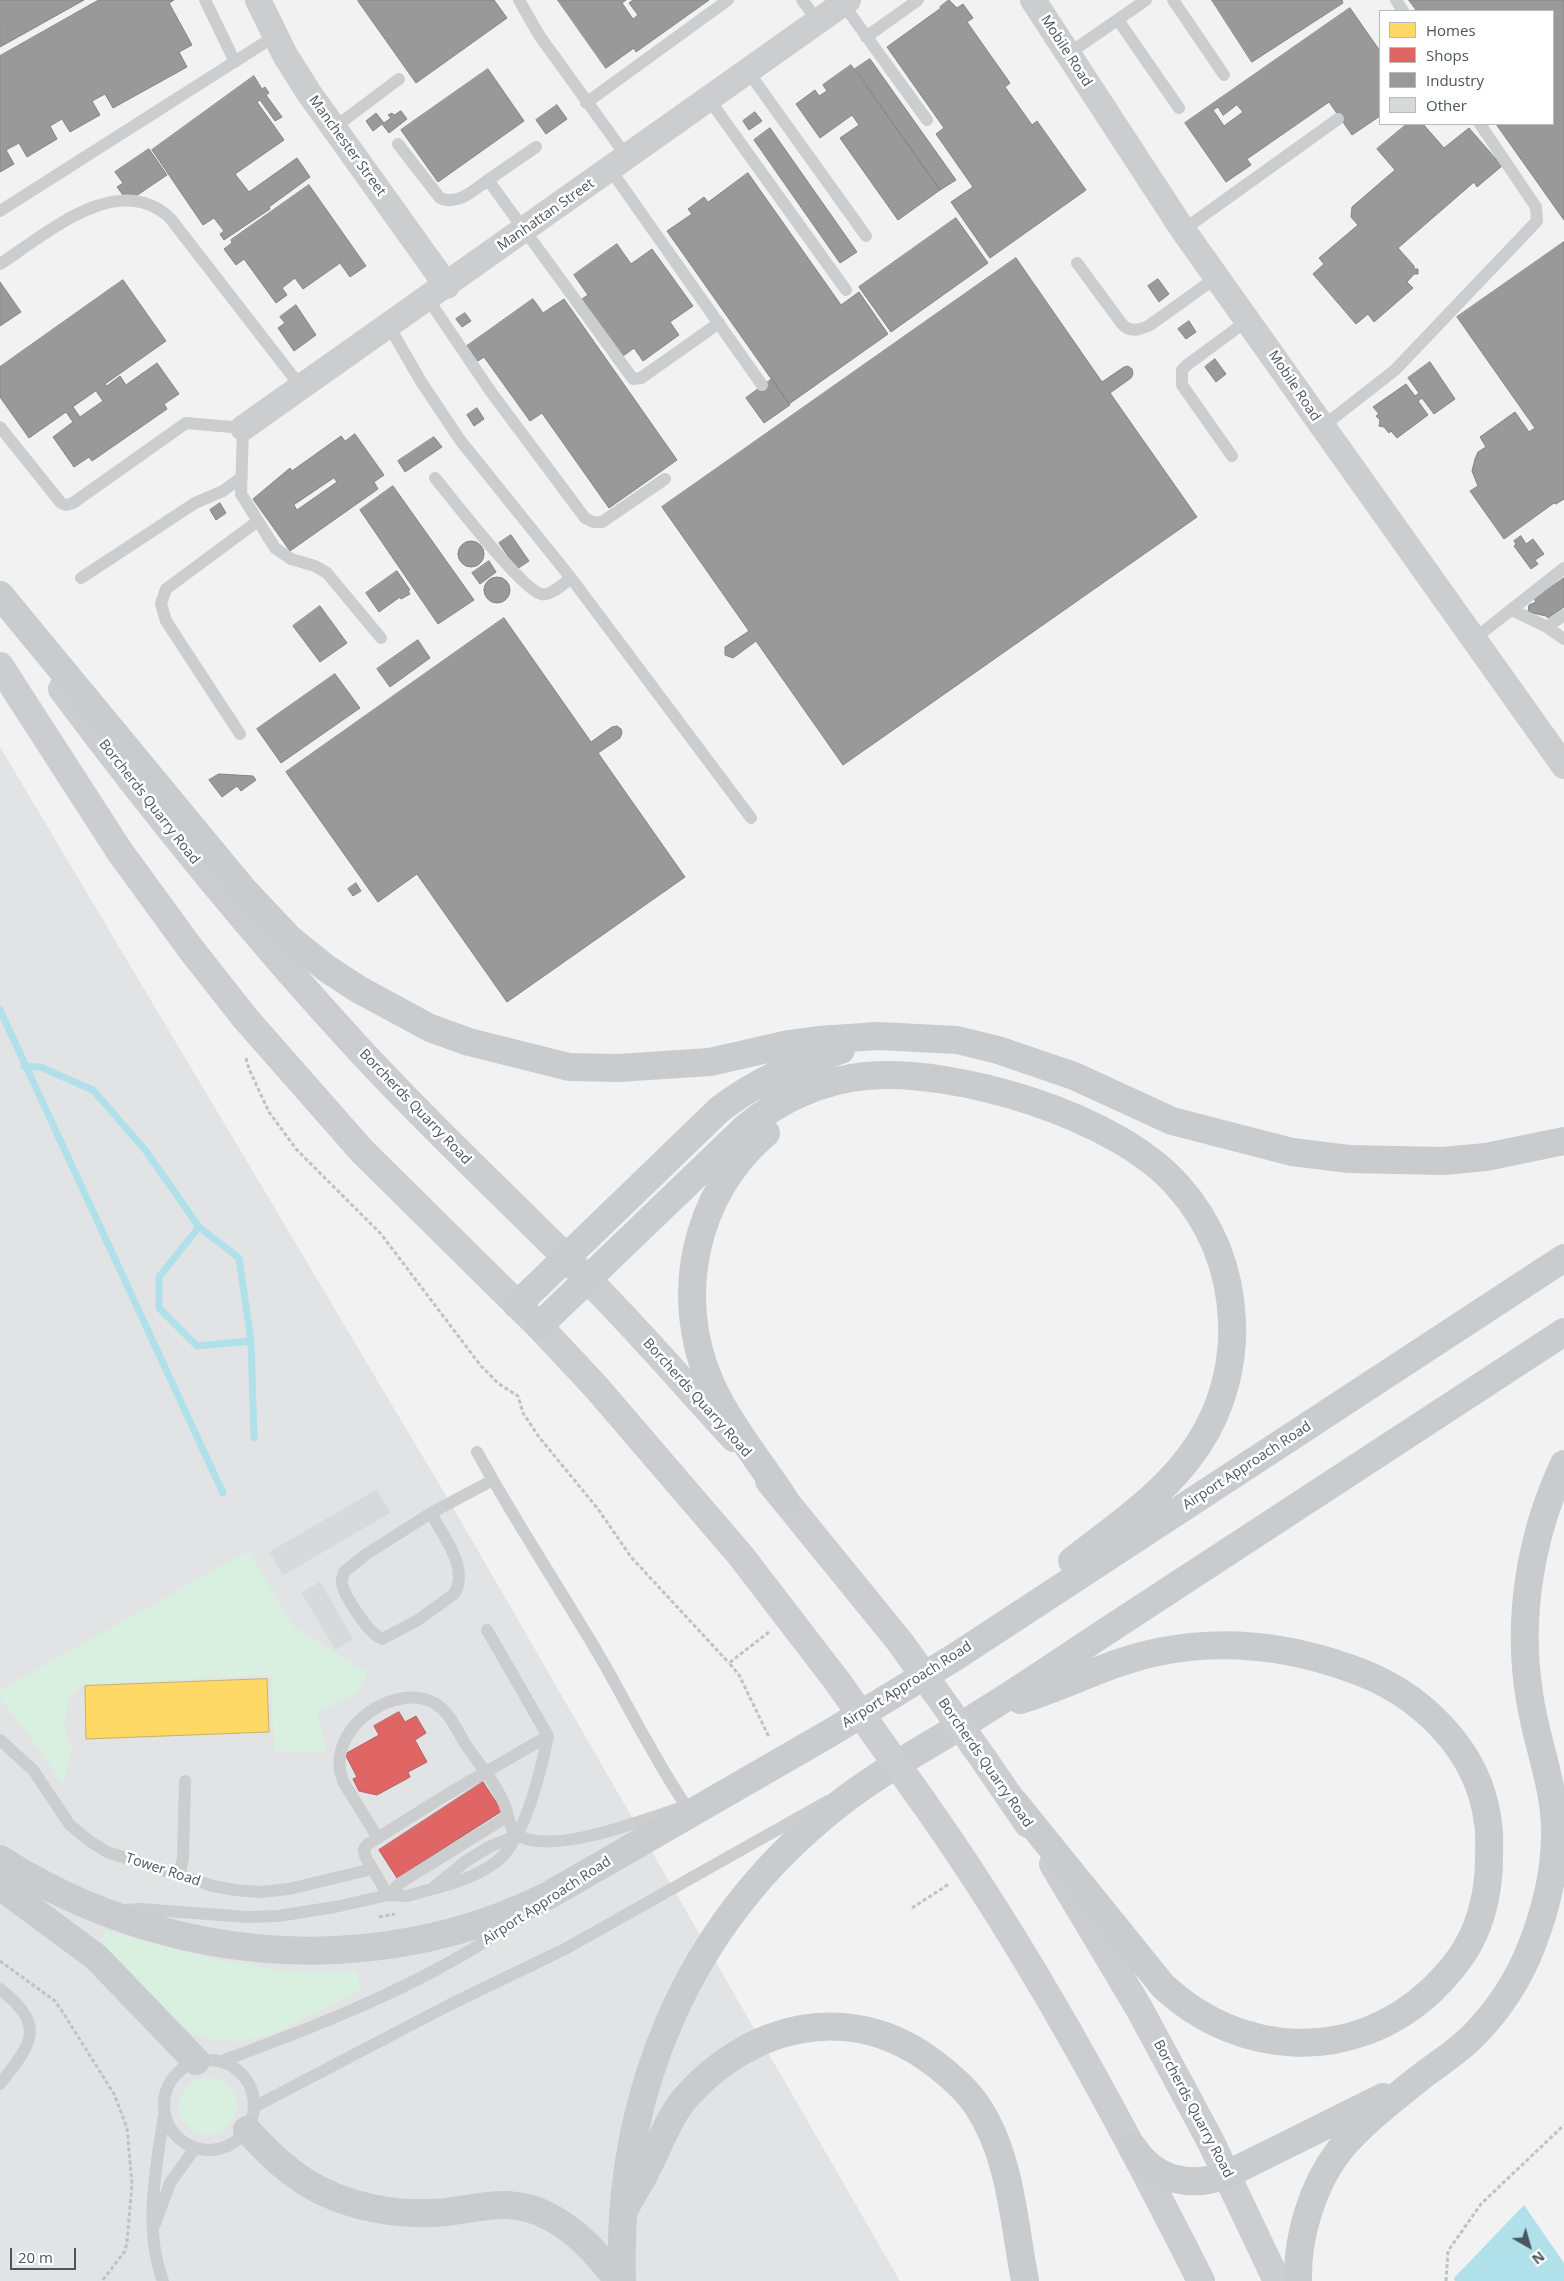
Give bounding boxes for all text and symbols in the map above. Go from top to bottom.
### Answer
legend [1379,10,1554,125]
street label: Mobile Road [1037,12,1095,90]
text: Homes [1426,20,1476,40]
text: Shops [1426,45,1469,65]
text: Industry [1426,70,1484,90]
street label: Manchester Street [305,92,389,200]
text: Other [1426,95,1467,115]
street label: Manhattan Street [494,175,598,255]
street label: Mobile Road [1264,347,1324,425]
street label: Borcherds Quarry Road [95,736,203,868]
street label: Borcherds Quarry Road [356,1046,474,1168]
street label: Borcherds Quarry Road [639,1335,755,1461]
street label: Airport Approach Road [1180,1418,1314,1514]
street label: Airport Approach Road [839,1638,975,1732]
street label: Borcherds Quarry Road [934,1695,1036,1831]
street label: Tower Road [123,1850,203,1890]
street label: Airport Approach Road [480,1853,614,1949]
street label: Borcherds Quarry Road [1150,2037,1236,2181]
north arrow [1504,2221,1554,2271]
scale bar [12,2238,79,2270]
text: 20 m [18,2247,53,2267]
text: N [1528,2247,1549,2269]

